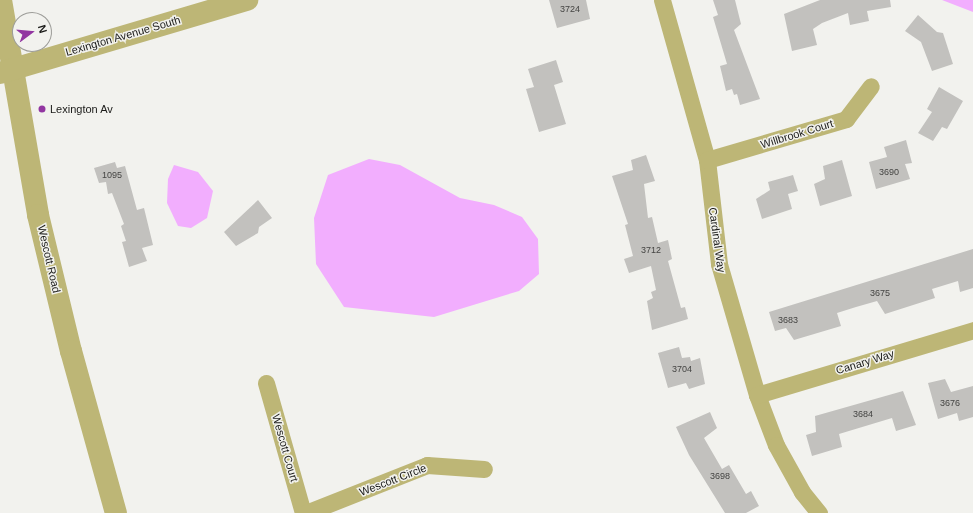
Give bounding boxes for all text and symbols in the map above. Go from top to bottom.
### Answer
house number: 3724 [560,4,580,14]
north arrow [12,12,52,52]
street label: Lexington Avenue South [64,13,182,59]
text: N [36,23,49,34]
place label: Lexington Av [50,102,113,116]
marker: Lexington Av [37,104,47,114]
street label: Willbrook Court [759,117,835,151]
house number: 3690 [879,167,899,177]
house number: 1095 [102,170,122,180]
street label: Cardinal Way [706,207,728,273]
street label: Wescott Road [35,224,63,294]
house number: 3712 [641,245,661,255]
house number: 3675 [870,288,890,298]
house number: 3683 [778,315,798,325]
street label: Canary Way [834,347,896,377]
house number: 3704 [672,364,692,374]
house number: 3676 [940,398,960,408]
house number: 3684 [853,409,873,419]
street label: Wescott Court [269,413,301,483]
street label: Wescott Circle [358,461,428,499]
house number: 3698 [710,471,730,481]

